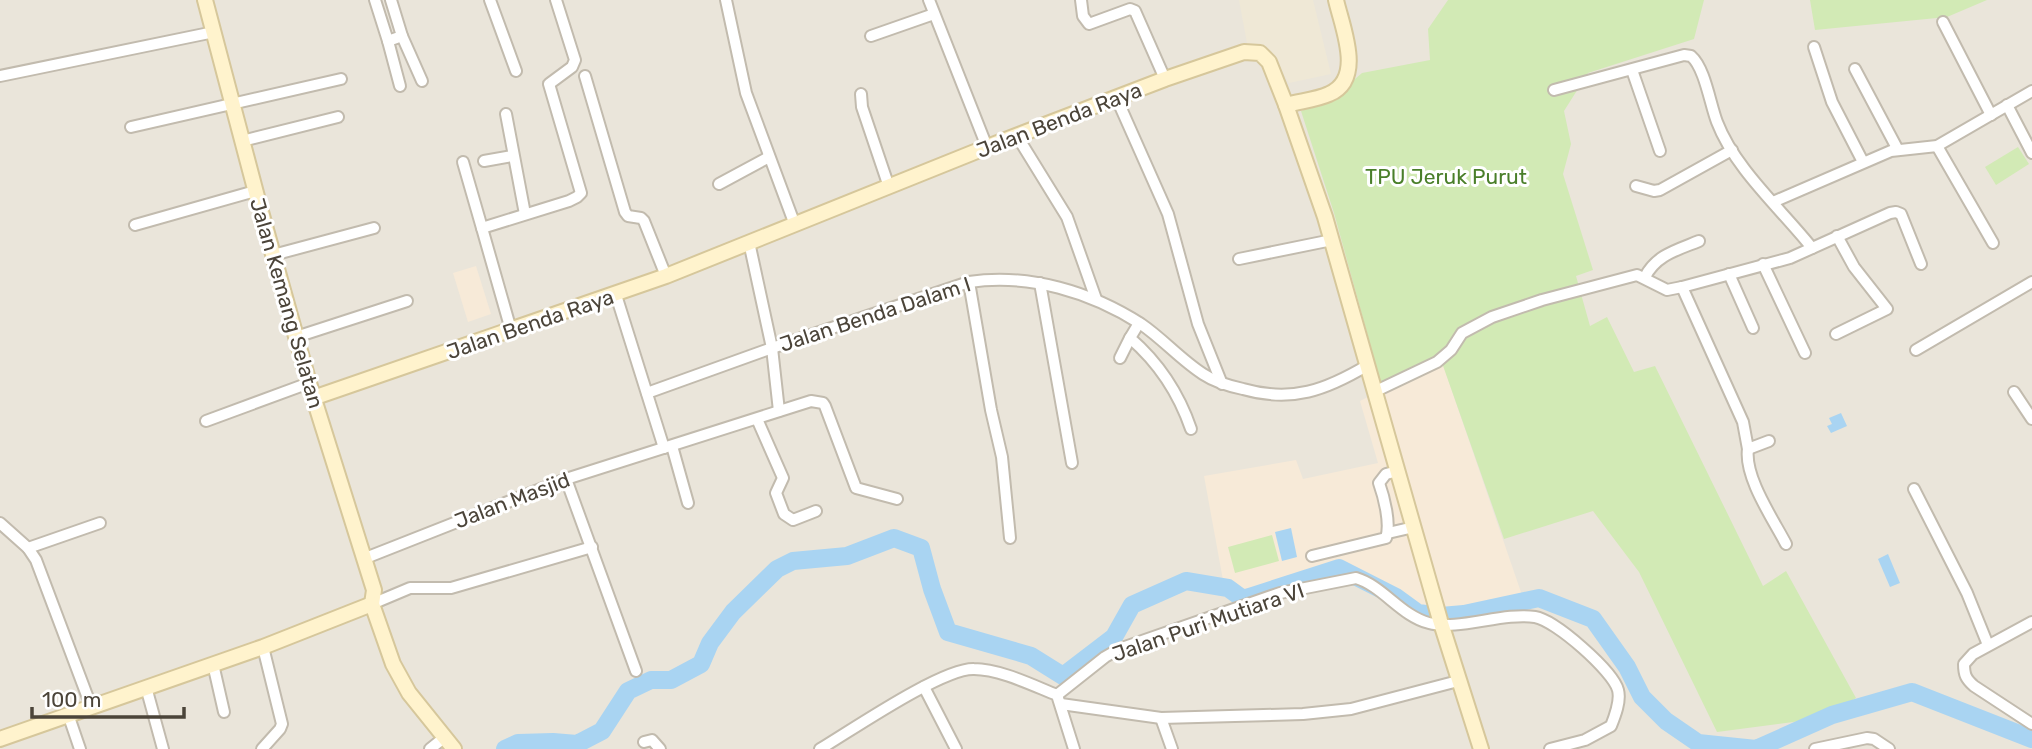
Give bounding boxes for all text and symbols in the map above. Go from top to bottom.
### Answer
street label: Jalan Benda Raya [973,77,1145,163]
park label: TPU Jeruk Purut [1365,164,1527,189]
street label: Jalan Kemang Selatan [245,195,329,411]
street label: Jalan Benda Dalam I [776,271,974,357]
street label: Jalan Benda Raya [443,284,617,364]
street label: Jalan Masjid [451,467,573,533]
street label: Jalan Puri Mutiara VI [1109,577,1307,667]
scale bar [32,676,184,720]
text: 100 m [42,687,101,712]

